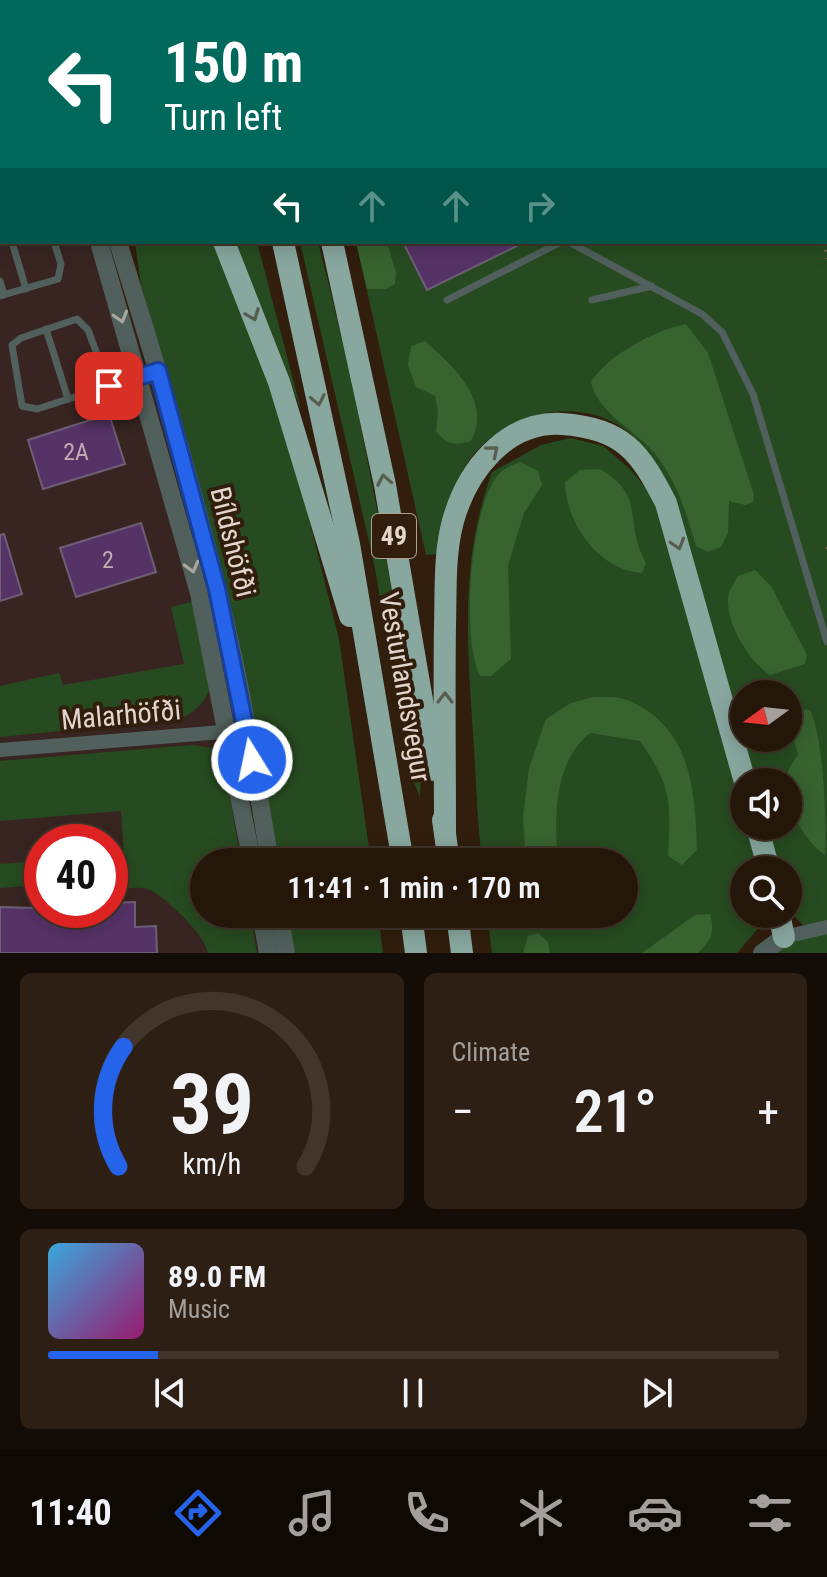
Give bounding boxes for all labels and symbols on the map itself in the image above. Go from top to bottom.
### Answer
one-way arrow [243,307,259,321]
one-way arrow [112,309,128,323]
pin [75,352,143,420]
one-way arrow [309,393,326,407]
house number: 2A [63,438,89,466]
one-way arrow [484,446,499,461]
one-way arrow [376,473,393,487]
street label: Bíldshöfði [203,484,263,600]
road number: 49 [372,514,416,558]
one-way arrow [669,537,685,551]
house number: 2 [102,546,114,574]
one-way arrow [182,559,199,573]
street label: Vesturlandsvegur [372,589,438,785]
north arrow [730,680,802,752]
one-way arrow [436,691,453,704]
street label: Malarhöfði [60,693,182,737]
position arrow [210,718,294,802]
speed limit sign: 40 [24,824,128,928]

